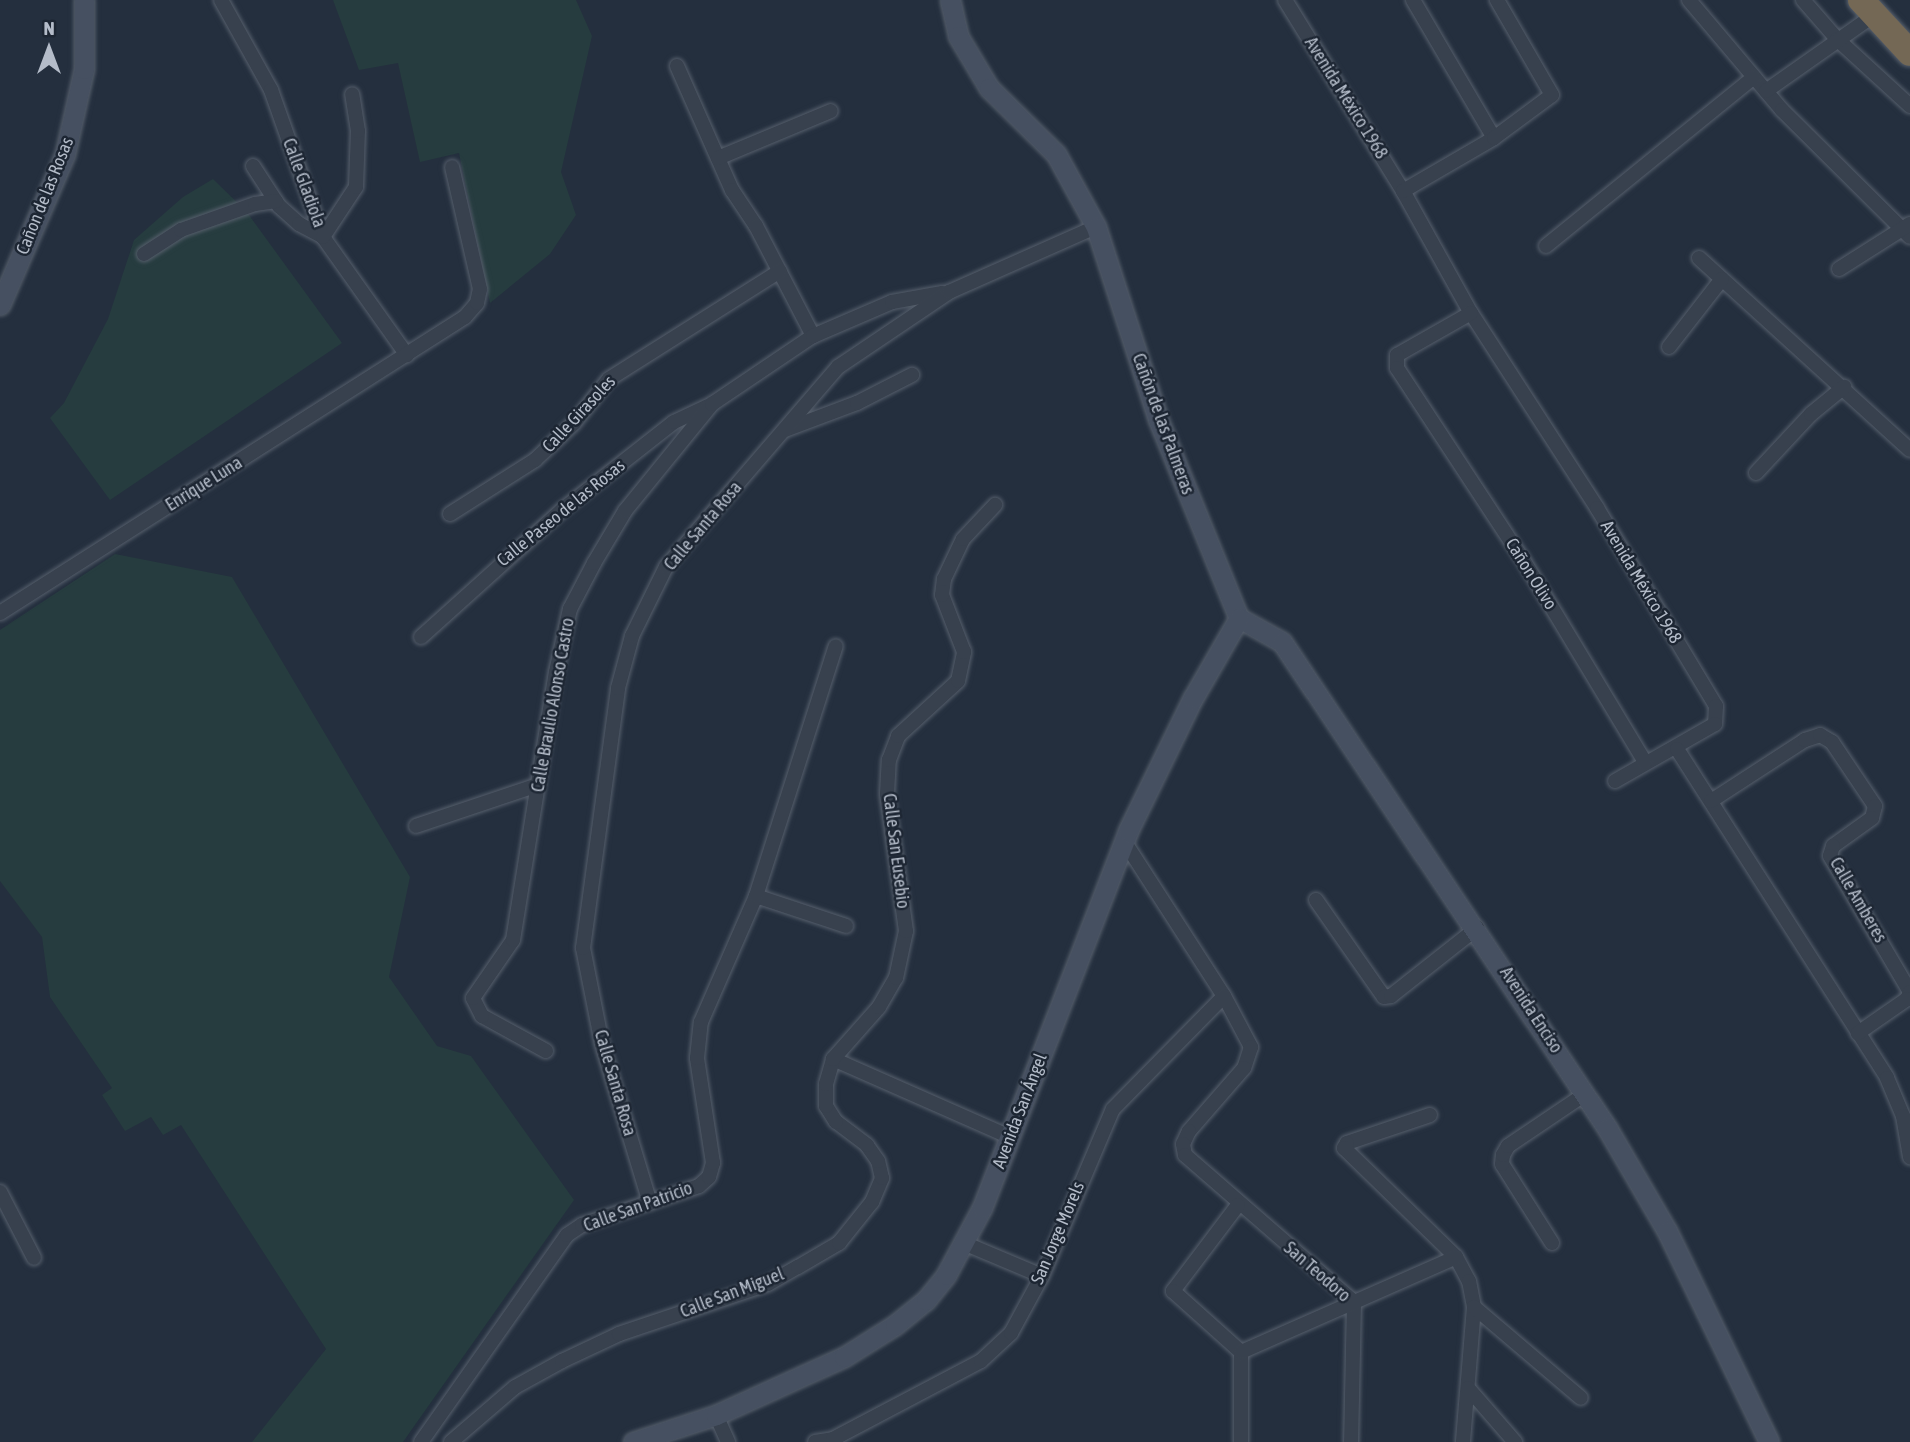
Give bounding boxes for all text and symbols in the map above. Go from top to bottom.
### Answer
north arrow [14,14,84,84]
text: N [43,17,55,39]
street label: Avenida México 1968 [1300,33,1392,163]
street label: Cañon de las Rosas [12,134,78,258]
street label: Calle Gladiola [278,135,330,231]
street label: Cañón de las Palmeras [1127,351,1199,497]
street label: Calle Girasoles [538,371,620,457]
street label: Enrique Luna [162,452,246,516]
street label: Calle Paseo de las Rosas [493,455,629,571]
street label: Calle Santa Rosa [660,477,746,575]
street label: Avenida México 1968 [1596,517,1686,647]
street label: Cañon Olivo [1501,534,1561,614]
street label: Calle Braulio Alonso Castro [527,616,579,794]
street label: Calle San Eusebio [878,792,914,910]
street label: Calle Amberes [1825,854,1891,946]
street label: Avenida Enciso [1495,963,1567,1057]
street label: Calle Santa Rosa [590,1027,640,1139]
street label: Avenida San Ángel [988,1050,1052,1172]
street label: Calle San Patricio [581,1177,695,1237]
street label: San Jorge Morels [1027,1178,1089,1288]
street label: San Teodoro [1279,1237,1355,1307]
street label: Calle San Miguel [677,1263,787,1323]

